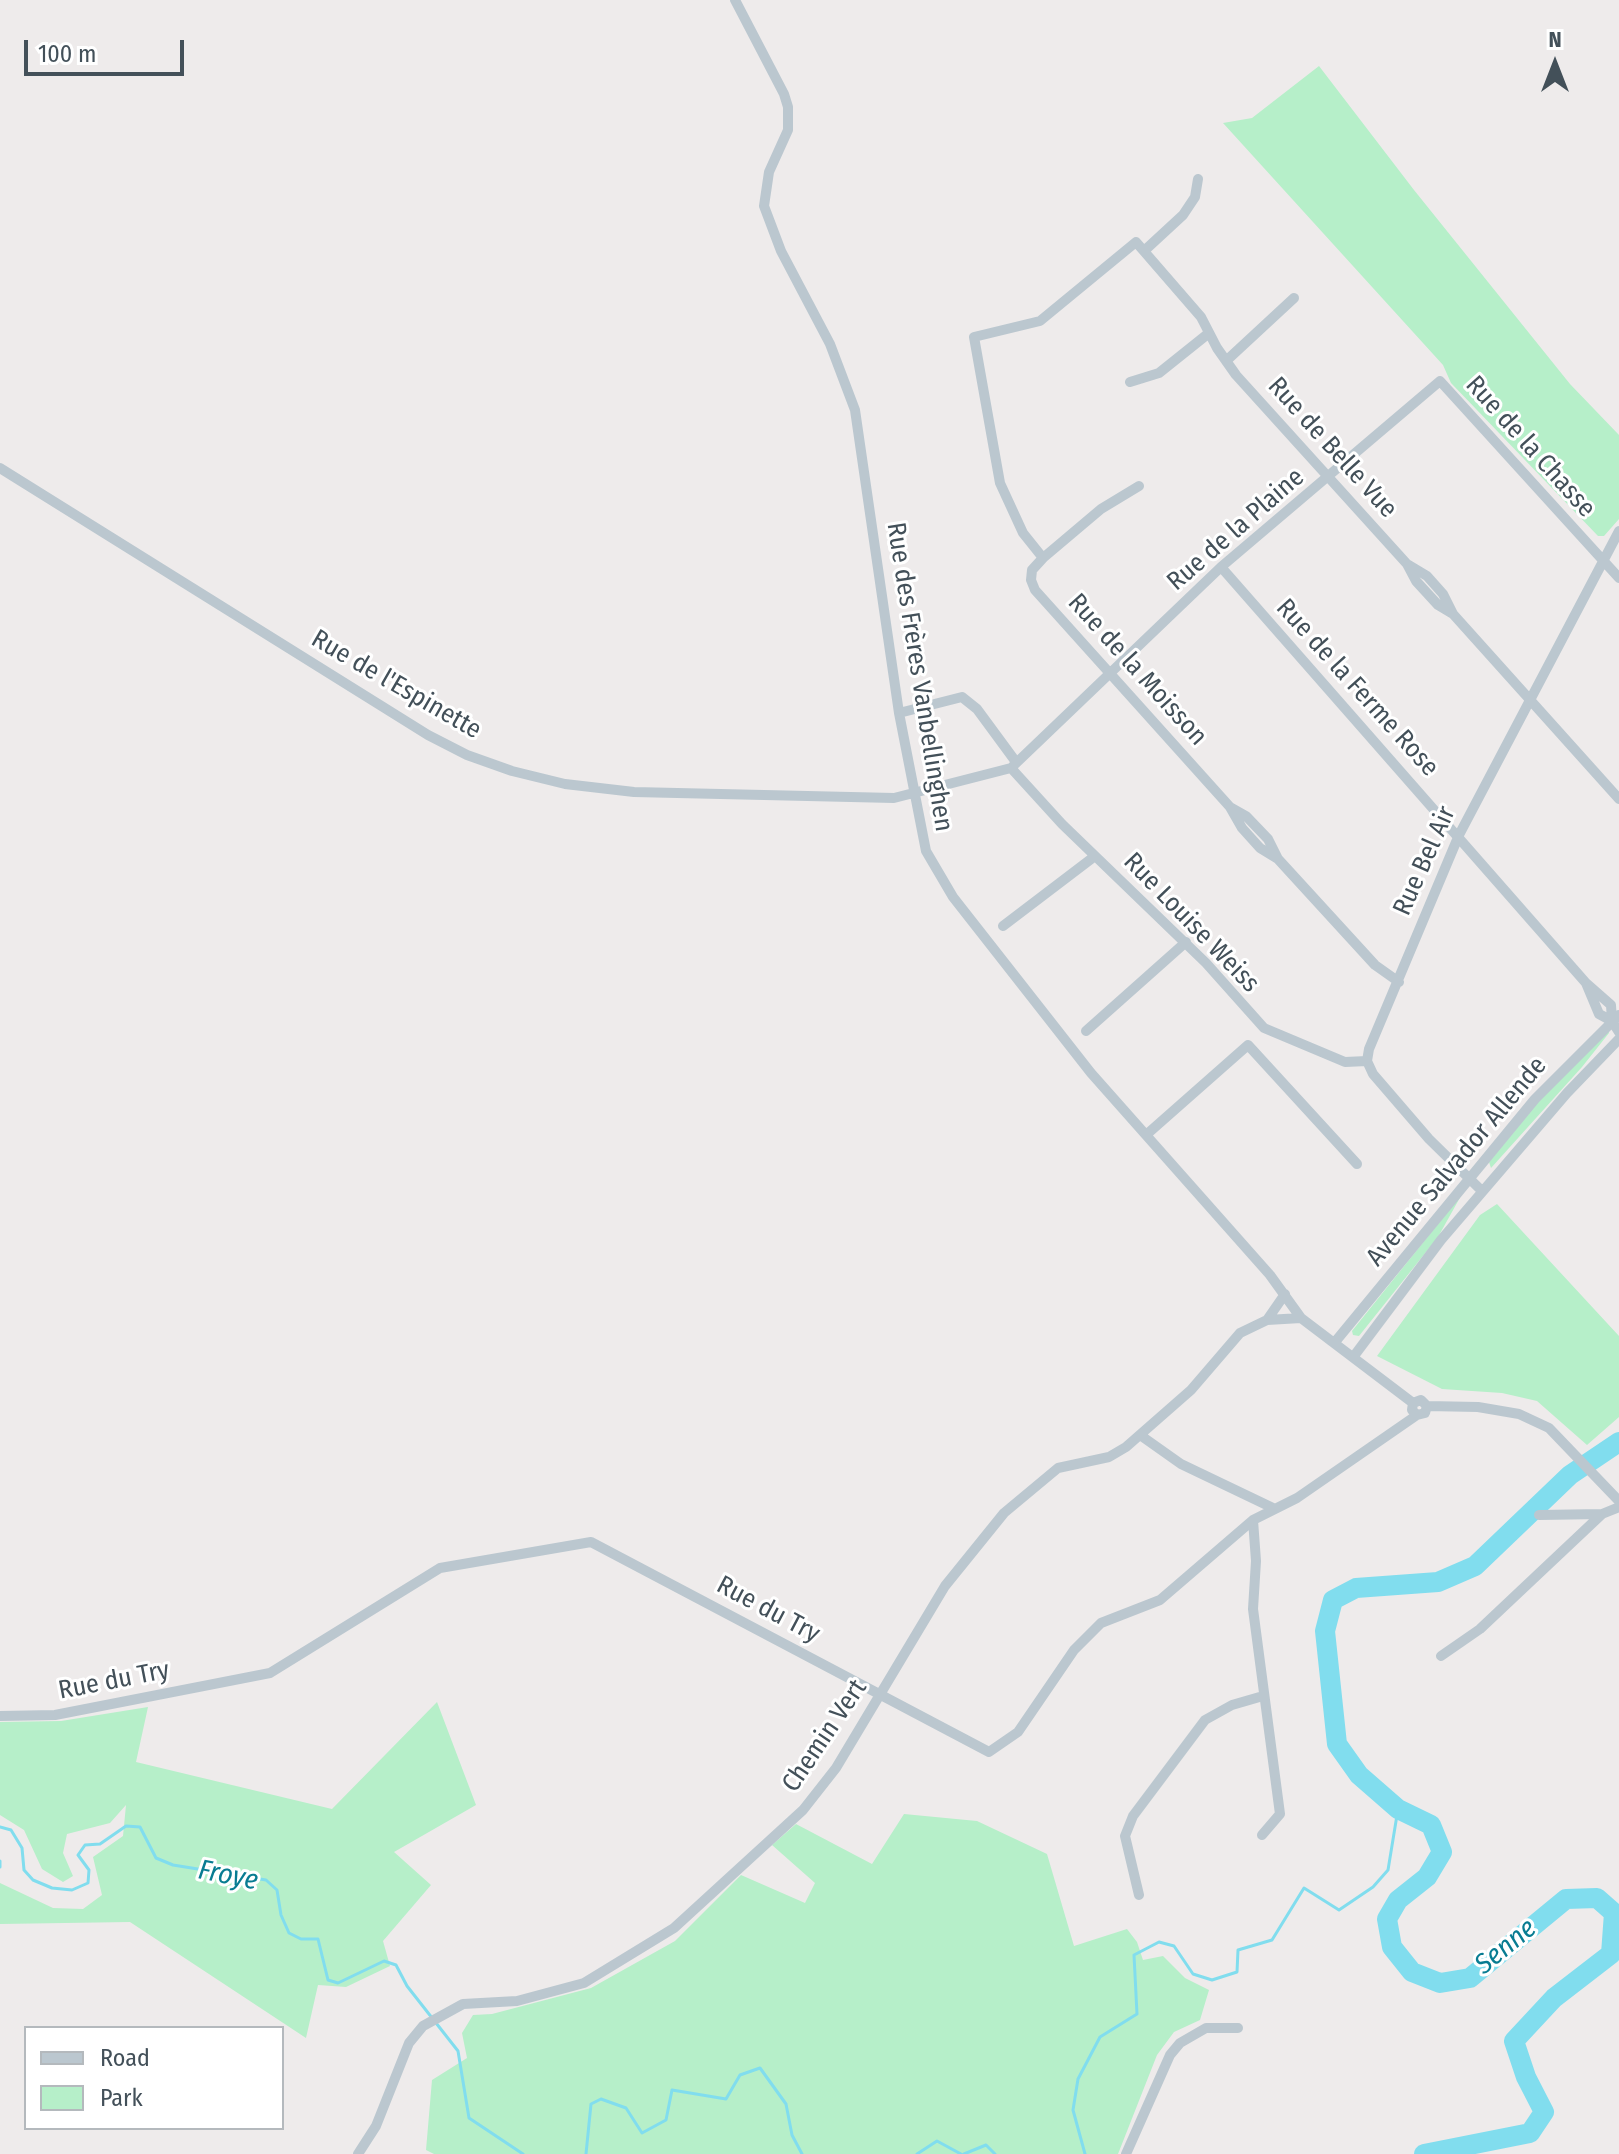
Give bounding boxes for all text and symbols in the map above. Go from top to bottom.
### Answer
scale bar [28,24,188,74]
north arrow [1515,24,1595,104]
text: N [1548,26,1562,53]
text: 100 m [38,40,96,68]
street label: Rue de la Chasse [1458,370,1602,524]
street label: Rue de Belle Vue [1261,371,1403,525]
street label: Rue de la Plaine [1161,462,1311,598]
street label: Rue des Frères Vanbellinghen [879,520,959,834]
street label: Rue de la Moisson [1061,588,1213,752]
street label: Rue de la Ferme Rose [1269,593,1445,783]
street label: Rue de l'Espinette [306,624,486,746]
street label: Rue Bel Air [1387,802,1463,920]
street label: Rue Louise Weiss [1117,847,1265,999]
street label: Avenue Salvador Allende [1360,1051,1554,1273]
street label: Rue du Try [711,1570,825,1650]
street label: Rue du Try [56,1655,172,1707]
street label: Chemin Vert [776,1674,874,1798]
water label: Froye [195,1854,261,1898]
water label: Senne [1468,1912,1544,1982]
legend [24,2026,284,2130]
text: Road [100,2044,150,2072]
text: Park [100,2084,143,2112]

